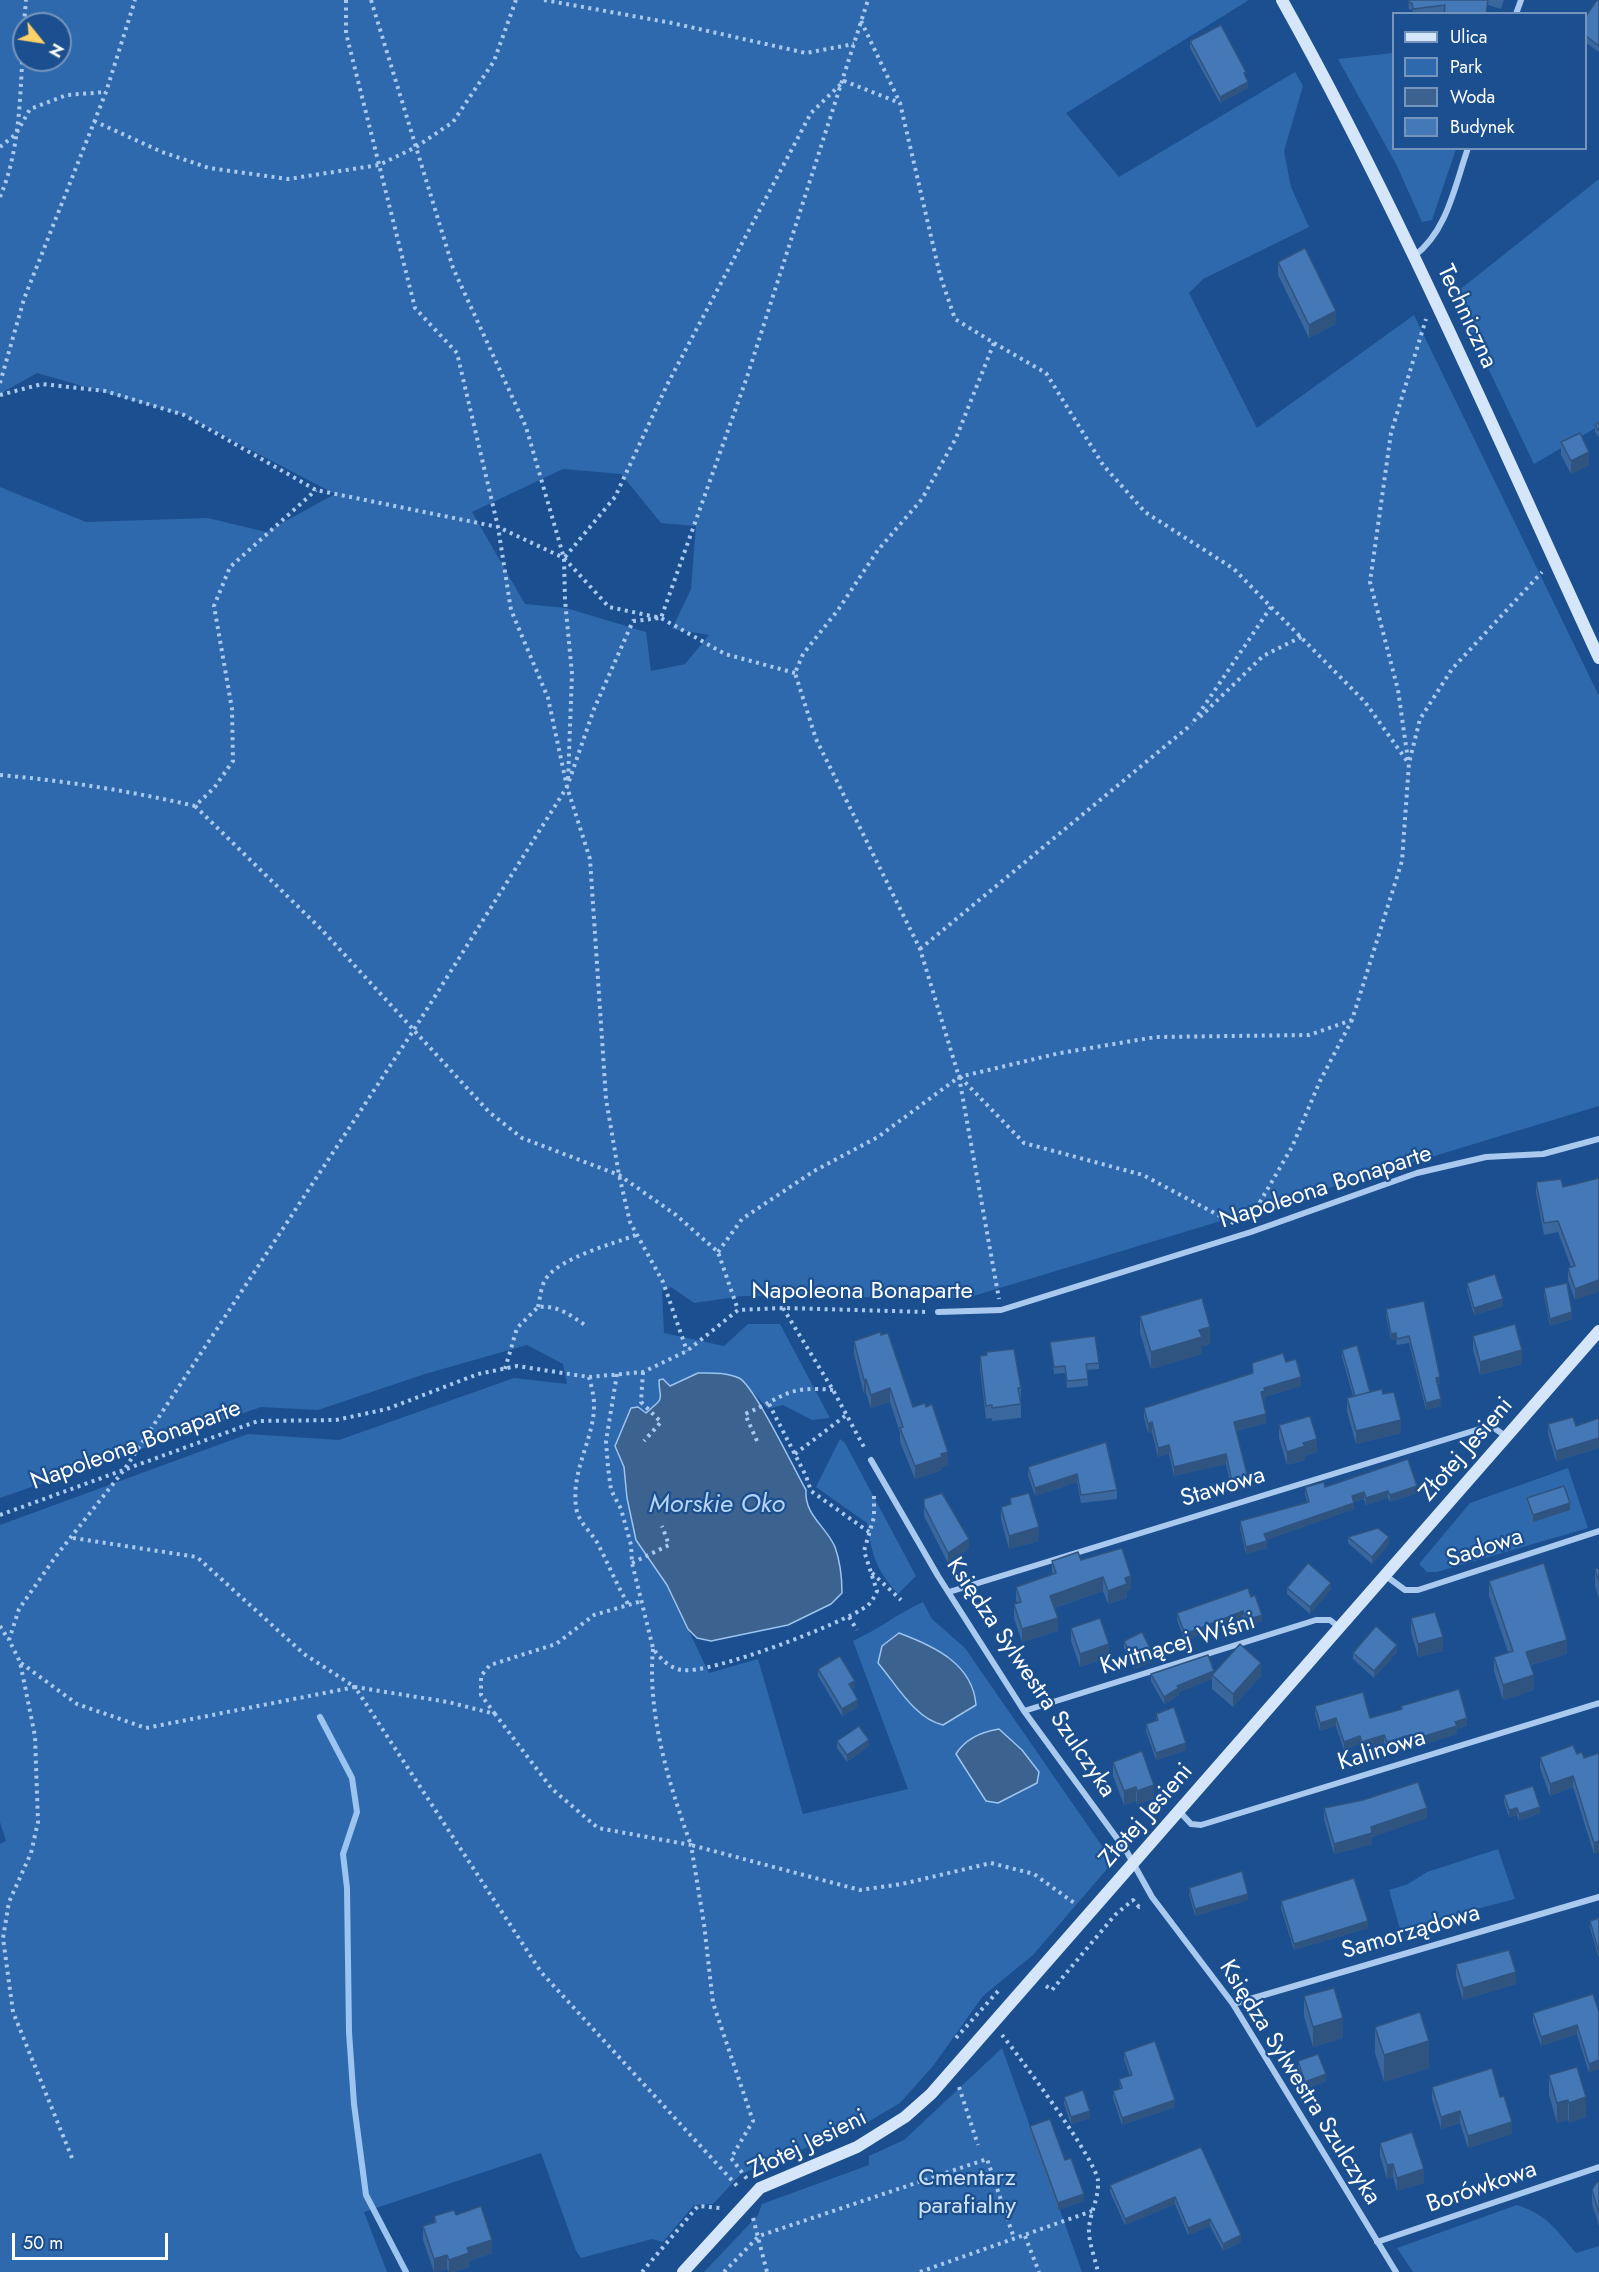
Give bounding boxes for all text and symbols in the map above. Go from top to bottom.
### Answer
north arrow [12,12,72,72]
legend [1392,12,1587,150]
text: Ulica [1450,24,1487,50]
text: N [43,39,69,62]
text: Park [1450,54,1482,80]
text: Woda [1450,84,1495,110]
text: Budynek [1450,114,1514,140]
street label: Techniczna [1430,261,1502,373]
street label: Napoleona Bonaparte [1216,1140,1436,1236]
street label: Napoleona Bonaparte [751,1278,973,1306]
street label: Złotej Jesieni [1414,1392,1520,1508]
street label: Napoleona Bonaparte [27,1395,245,1497]
street label: Stawowa [1177,1462,1269,1514]
water label: Morskie Oko [649,1490,785,1522]
street label: Sadowa [1443,1523,1527,1575]
street label: Księdza Sylwestra Szulczyka [939,1553,1121,1803]
street label: Kwitnącej Wiśni [1097,1608,1259,1682]
street label: Kalinowa [1335,1724,1429,1778]
street label: Złotej Jesieni [1094,1758,1200,1874]
street label: Samorządowa [1339,1900,1483,1966]
street label: Księdza Sylwestra Szulczyka [1212,1955,1386,2211]
street label: Złotej Jesieni [744,2104,872,2186]
street label: Borówkowa [1423,2156,1541,2220]
park label: Cmentarz parafialny [918,2165,1016,2221]
scale bar [15,2221,171,2259]
text: 50 m [23,2230,63,2256]

